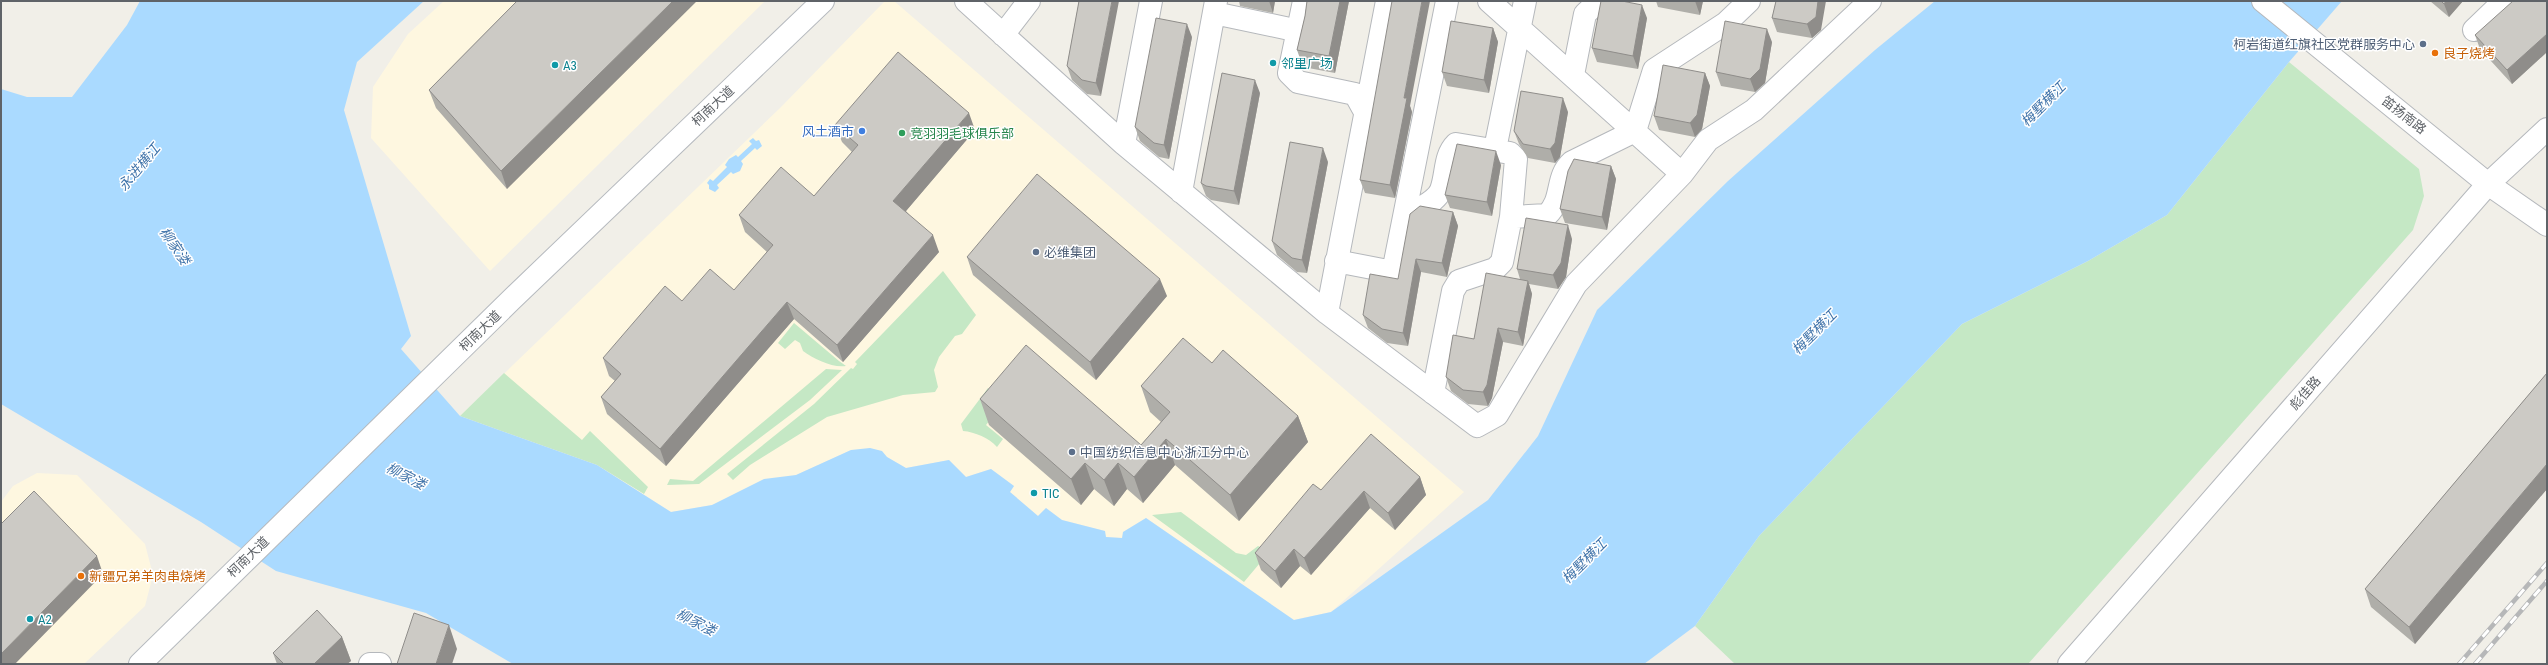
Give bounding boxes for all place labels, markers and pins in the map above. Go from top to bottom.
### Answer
place label: 柯岩街道红旗社区党群服务中心 [2233,37,2415,52]
marker: 柯岩街道红旗社区党群服务中心 [2418,39,2428,49]
place label: 良子烧烤 [2443,46,2495,61]
marker: 良子烧烤 [2430,48,2440,58]
place label: 邻里广场 [1281,56,1333,71]
place label: A3 [563,58,577,73]
marker: 邻里广场 [1268,58,1278,68]
marker: A3 [550,60,560,70]
place label: 风土酒市 [802,124,854,139]
marker: 风土酒市 [857,126,867,136]
place label: 竞羽羽毛球俱乐部 [910,126,1014,141]
marker: 竞羽羽毛球俱乐部 [897,128,907,138]
place label: 必维集团 [1044,245,1096,260]
marker: 必维集团 [1031,247,1041,257]
place label: 中国纺织信息中心浙江分中心 [1080,445,1249,460]
marker: 中国纺织信息中心浙江分中心 [1067,447,1077,457]
place label: TIC [1042,486,1059,501]
marker: TIC [1029,488,1039,498]
place label: 新疆兄弟羊肉串烧烤 [89,569,206,584]
marker: 新疆兄弟羊肉串烧烤 [76,571,86,581]
place label: A2 [38,612,52,627]
marker: A2 [25,614,35,624]

